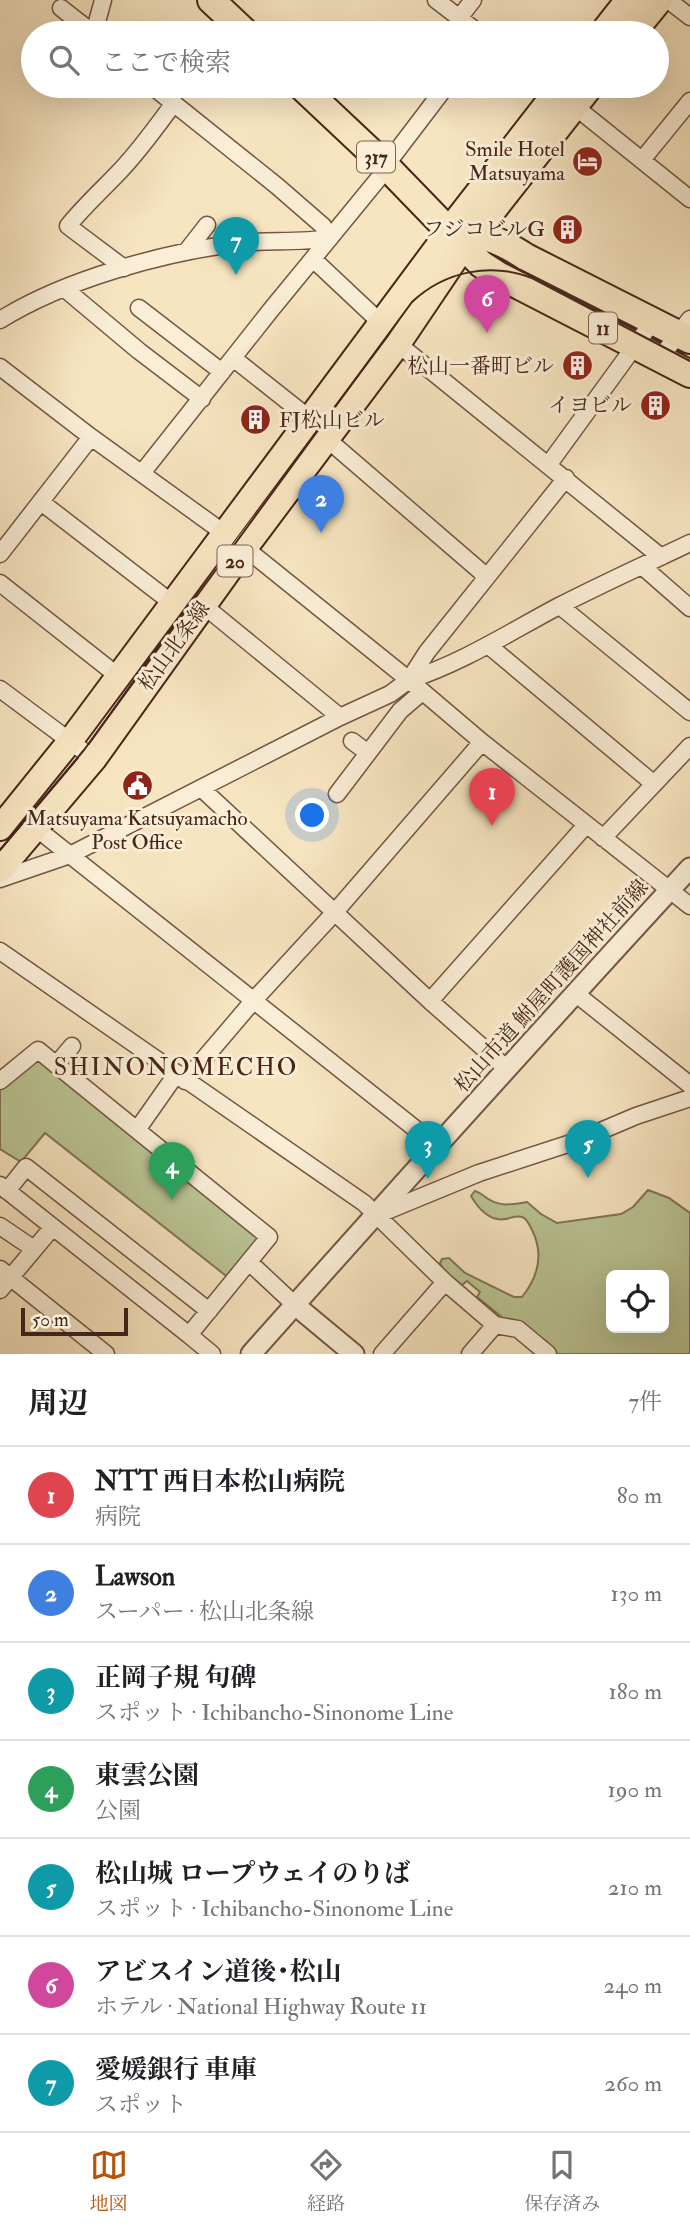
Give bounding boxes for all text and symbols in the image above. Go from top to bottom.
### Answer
search box [21,21,669,98]
icon: search [45,41,83,79]
text: ここで検索 [101,47,231,79]
place label: Smile Hotel Matsuyama [465,136,566,187]
road number: 317 [357,141,395,172]
hotel icon: Smile Hotel Matsuyama [571,144,605,178]
building icon: フジコビルG [551,212,585,246]
place label: フジコビルG [423,216,545,243]
pin: 7 [213,217,259,275]
pin: 6 [464,275,510,333]
road number: 11 [589,312,617,344]
building icon: 松山一番町ビル [560,349,594,383]
place label: 松山一番町ビル [407,353,554,380]
building icon: イヨビル [638,388,672,422]
place label: イヨビル [548,392,632,419]
building icon: FJ松山ビル [239,403,273,437]
place label: FJ松山ビル [279,407,385,434]
pin: 2 [298,475,344,533]
road number: 20 [218,546,252,576]
street label: 松山北条線 [133,596,216,697]
pin: 1 [469,768,515,826]
public building icon: Matsuyama Katsuyamacho Post Office [120,769,154,803]
your location [295,798,329,832]
place label: Matsuyama Katsuyamacho Post Office [26,805,248,856]
street label: 松山市道 鮒屋町護国神社前線 [449,874,654,1098]
district label: SHINONOMECHO [54,1052,298,1083]
pin: 5 [565,1120,611,1178]
pin: 3 [405,1121,451,1179]
pin: 4 [149,1142,195,1200]
map controls [606,1270,669,1333]
button: locate [606,1270,669,1333]
scale bar [21,1305,128,1337]
text: 50 m [32,1308,69,1332]
text: 周辺 [28,1385,88,1422]
text: 7件 [628,1387,662,1416]
text: NTT 西日本松山病院 [95,1466,345,1498]
text: 1 [47,1481,55,1510]
text: 80 m [617,1481,662,1510]
text: 病院 [95,1502,141,1531]
text: Lawson [95,1561,175,1593]
text: 2 [45,1579,57,1608]
text: 130 m [610,1579,662,1608]
text: スーパー · 松山北条線 [95,1597,314,1626]
text: 正岡子規 句碑 [95,1662,256,1694]
text: 3 [47,1677,55,1706]
text: 180 m [609,1677,662,1706]
text: スポット · Ichibancho-Sinonome Line [95,1698,453,1727]
text: 東雲公園 [95,1760,199,1792]
text: 4 [45,1775,57,1804]
text: 190 m [608,1775,662,1804]
text: 公園 [95,1796,141,1825]
text: 松山城 ロープウェイのりば [95,1858,410,1890]
text: 5 [46,1873,56,1902]
text: 210 m [608,1873,662,1902]
text: スポット · Ichibancho-Sinonome Line [95,1894,453,1923]
text: アビスイン道後･松山 [95,1956,341,1988]
text: 6 [45,1971,57,2000]
text: 240 m [603,1971,662,2000]
text: ホテル · National Highway Route 11 [95,1992,427,2021]
text: 愛媛銀行 車庫 [95,2054,256,2086]
text: 7 [46,2069,56,2098]
text: 260 m [604,2069,662,2098]
text: スポット [95,2090,187,2119]
tab: 地図 [90,2146,128,2216]
tab: 経路 [307,2146,345,2216]
tab: 保存済み [524,2146,600,2216]

